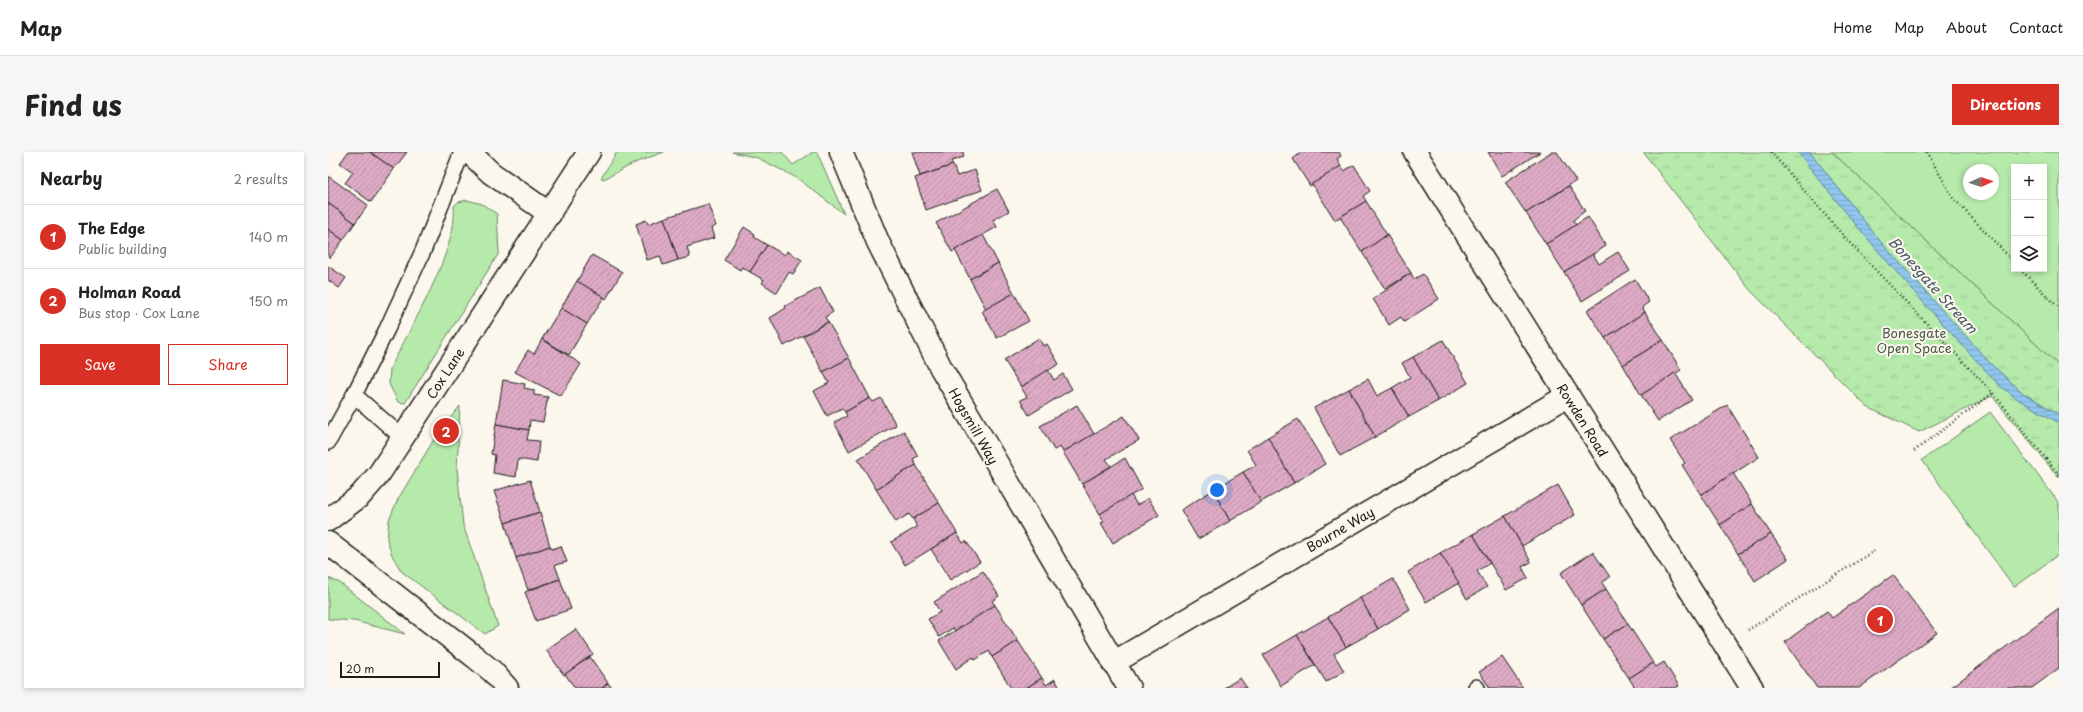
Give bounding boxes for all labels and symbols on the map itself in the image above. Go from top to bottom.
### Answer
north arrow [1963,164,1999,200]
water label: Bonesgate Stream [1884,232,1983,338]
park label: Bonesgate Open Space [1876,323,1952,357]
street label: Cox Lane [421,344,469,402]
street label: Rowden Road [1553,380,1613,460]
street label: Hogsmill Way [944,384,1004,468]
pin: 2 [433,416,459,446]
your location [1207,480,1227,500]
street label: Bourne Way [1302,502,1378,556]
pin: 1 [1867,605,1893,635]
scale bar [340,660,440,679]

